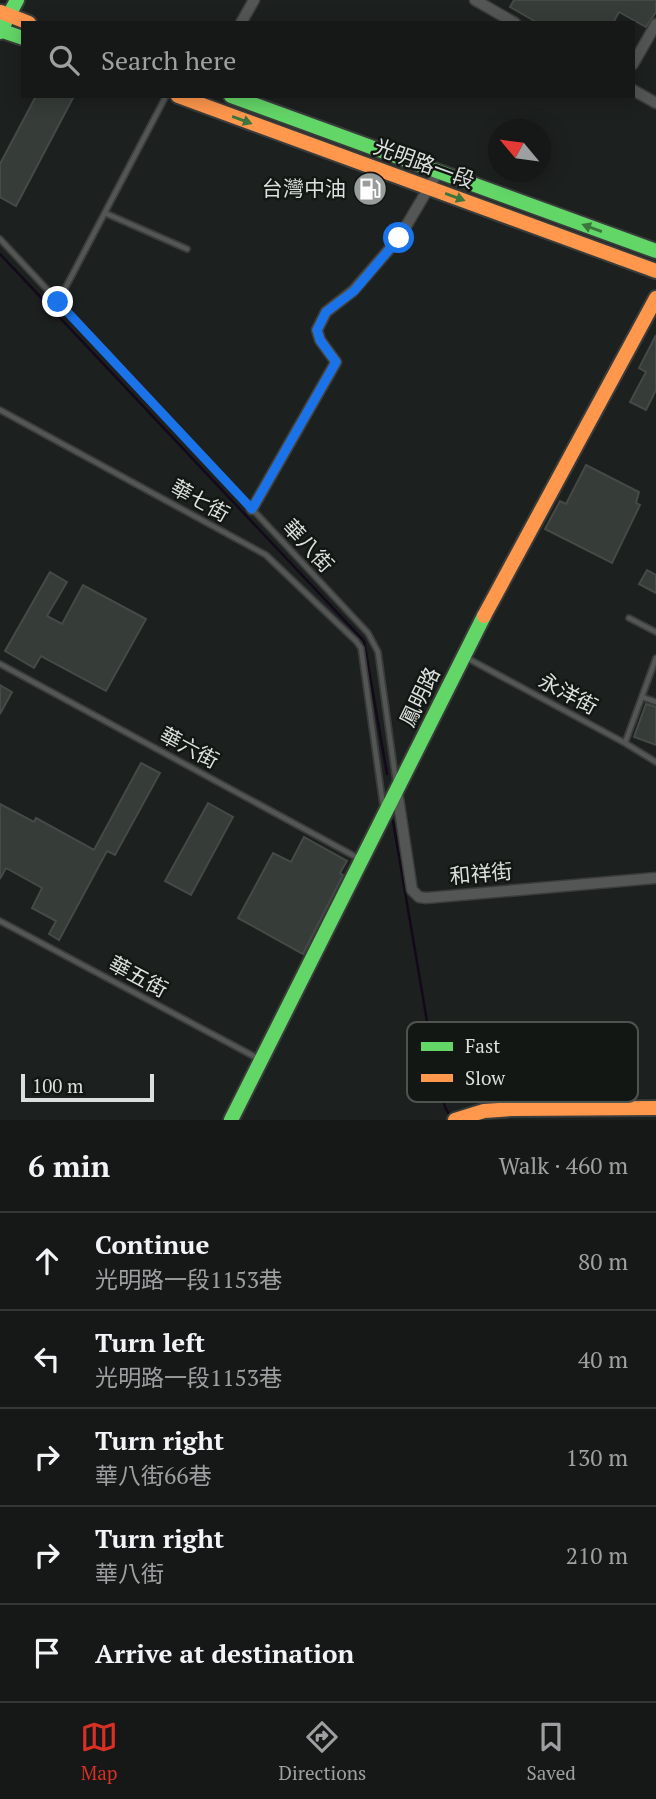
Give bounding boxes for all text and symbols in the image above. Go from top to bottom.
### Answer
search box [21,21,635,98]
icon: search [45,41,83,79]
text: Search here [101,43,236,77]
one-way arrow [231,114,252,125]
north arrow [488,119,551,182]
street label: 光明路一段 [370,132,478,194]
fuel station icon: 台灣中油 [351,170,389,208]
place label: 台灣中油 [262,174,346,202]
one-way arrow [445,192,466,203]
route start [383,222,414,253]
one-way arrow [581,222,602,233]
route end [42,286,73,317]
street label: 華七街 [166,473,235,528]
street label: 華八街 [277,513,340,578]
street label: 鳳明路 [393,662,445,731]
street label: 永洋街 [534,666,603,720]
street label: 華六街 [155,720,224,774]
street label: 和祥街 [448,856,514,890]
street label: 華五街 [104,949,173,1003]
legend [407,1022,638,1102]
text: Fast [465,1033,500,1058]
text: Slow [465,1065,506,1090]
scale bar [21,1071,154,1103]
text: 100 m [32,1073,83,1098]
text: 6 min [28,1146,110,1186]
text: Walk · 460 m [499,1150,628,1181]
text: Continue [95,1227,209,1261]
icon: ahead [28,1242,66,1280]
text: 80 m [578,1246,628,1277]
text: 光明路一段1153巷 [95,1264,282,1295]
text: Turn left [95,1325,205,1359]
icon: left [28,1340,66,1378]
text: 40 m [578,1344,628,1375]
text: 光明路一段1153巷 [95,1362,282,1393]
text: Turn right [95,1423,224,1457]
icon: right [28,1438,66,1476]
text: 130 m [566,1442,628,1473]
text: 華八街66巷 [95,1460,212,1491]
text: Turn right [95,1521,224,1555]
icon: right [28,1536,66,1574]
text: 210 m [566,1540,628,1571]
text: 華八街 [95,1558,164,1589]
icon: arrive [28,1634,66,1672]
text: Arrive at destination [95,1636,354,1670]
tab: Map [80,1718,118,1785]
tab: Directions [279,1718,366,1785]
tab: Saved [527,1718,576,1785]

